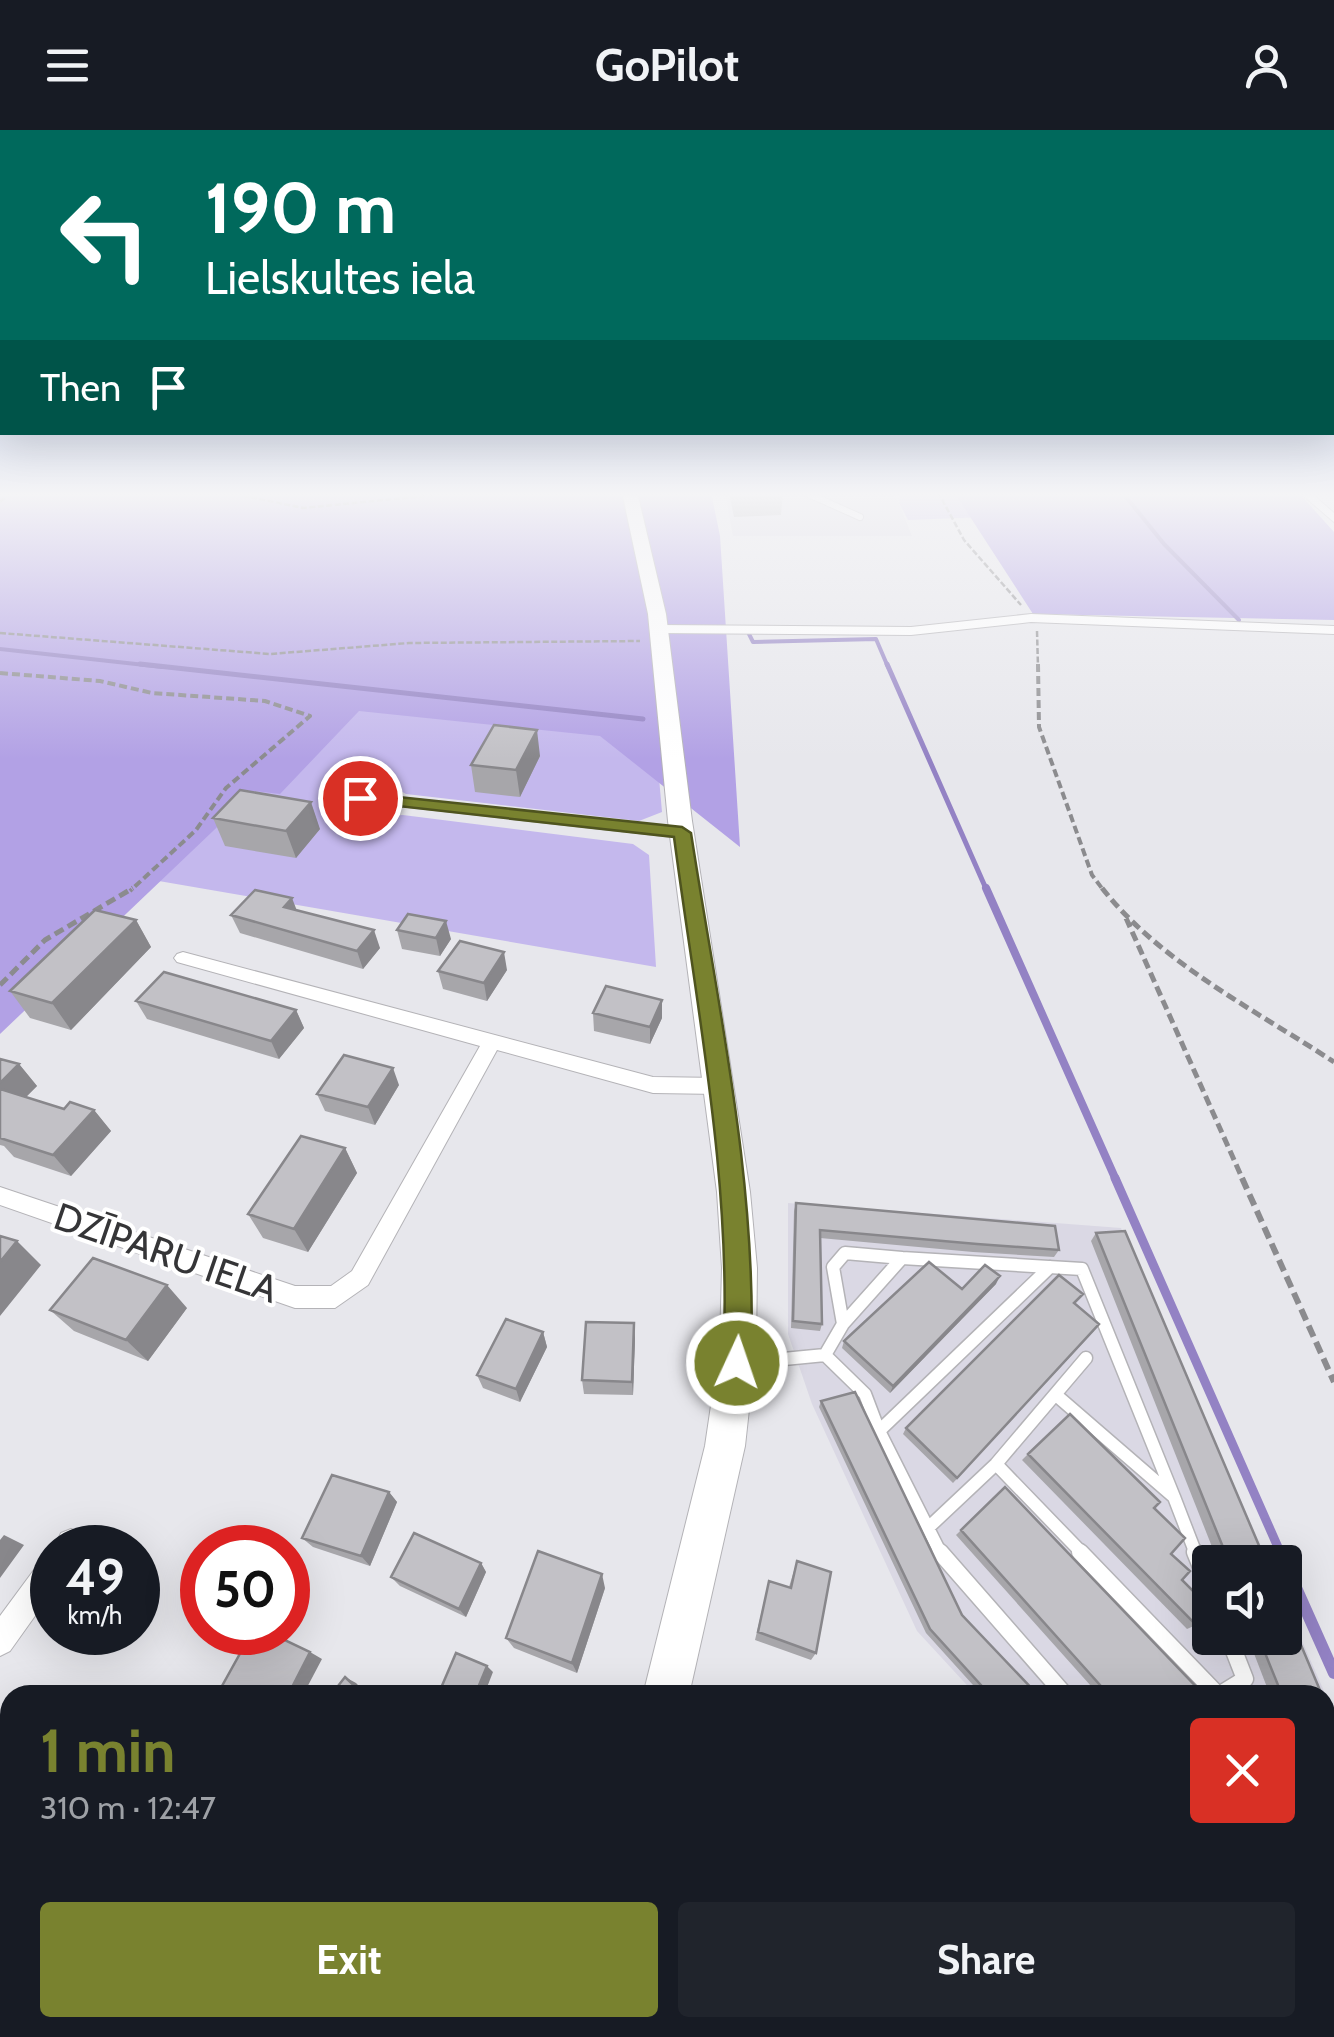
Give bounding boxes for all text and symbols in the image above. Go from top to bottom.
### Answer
icon: menu [40,38,95,93]
text: GoPilot [595,38,739,92]
icon: person [1239,38,1294,93]
text: 190 m [205,165,396,251]
icon: left [40,170,170,300]
text: Lielskultes iela [205,251,475,305]
icon: arrive [141,360,196,415]
text: Then [40,364,121,411]
pin [318,756,403,841]
icon: arrive [333,771,388,826]
street label: DZĪPARU IELA [48,1192,285,1313]
position arrow [685,1311,789,1415]
speed limit sign: 50 [180,1525,310,1655]
map controls [1192,1545,1302,1655]
button: sound [1192,1545,1302,1655]
text: 49 [65,1547,125,1608]
text: km/h [68,1600,122,1630]
text: 1 min [40,1714,175,1787]
button: close [1190,1718,1295,1823]
text: 310 m · 12:47 [40,1788,216,1827]
button: Exit [40,1902,658,2017]
button: Share [678,1902,1295,2017]

